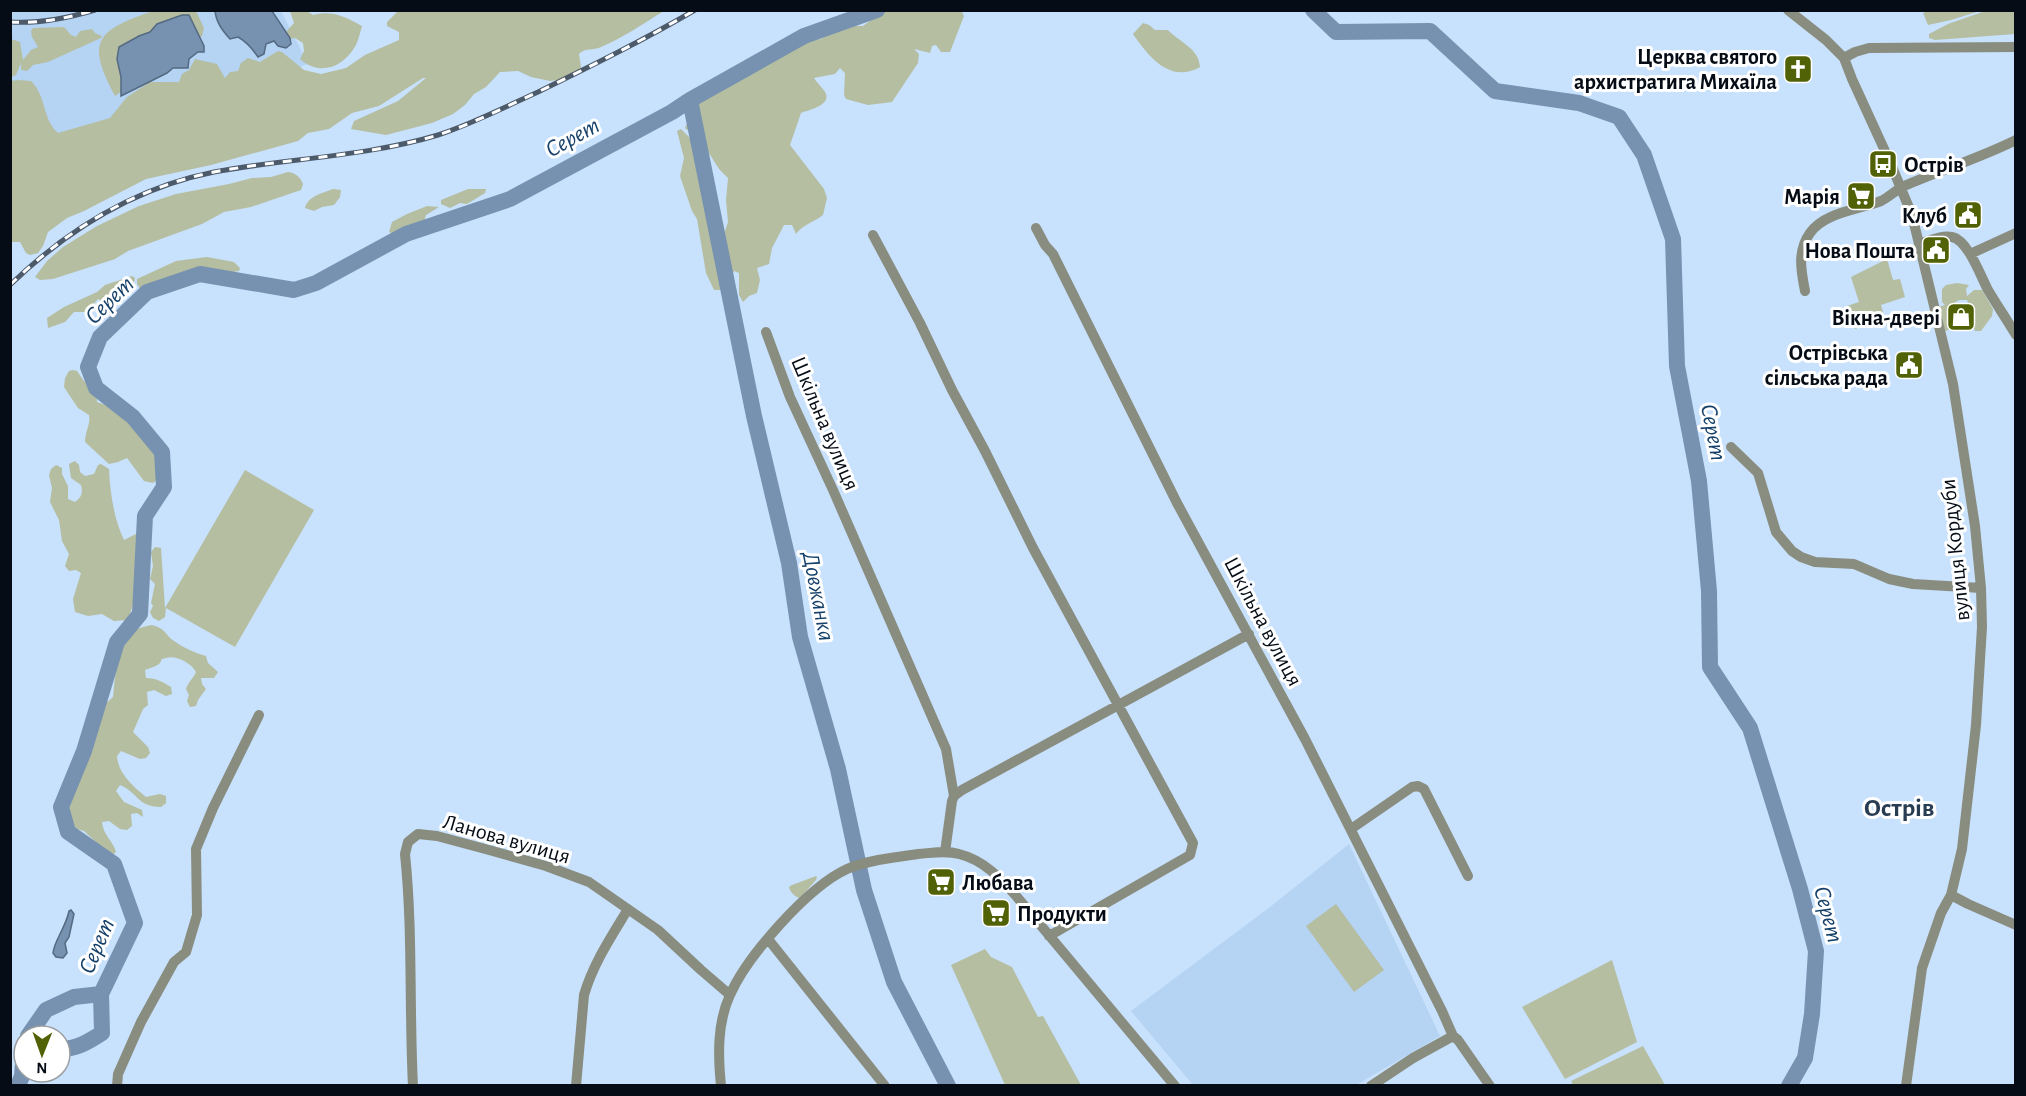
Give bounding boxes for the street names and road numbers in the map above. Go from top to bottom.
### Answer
street label: Шкільна вулиця [787,353,863,493]
street label: вулиця Кордуби [1937,478,1973,622]
street label: Шкільна вулиця [1220,553,1306,690]
street label: Ланова вулиця [441,810,573,868]

